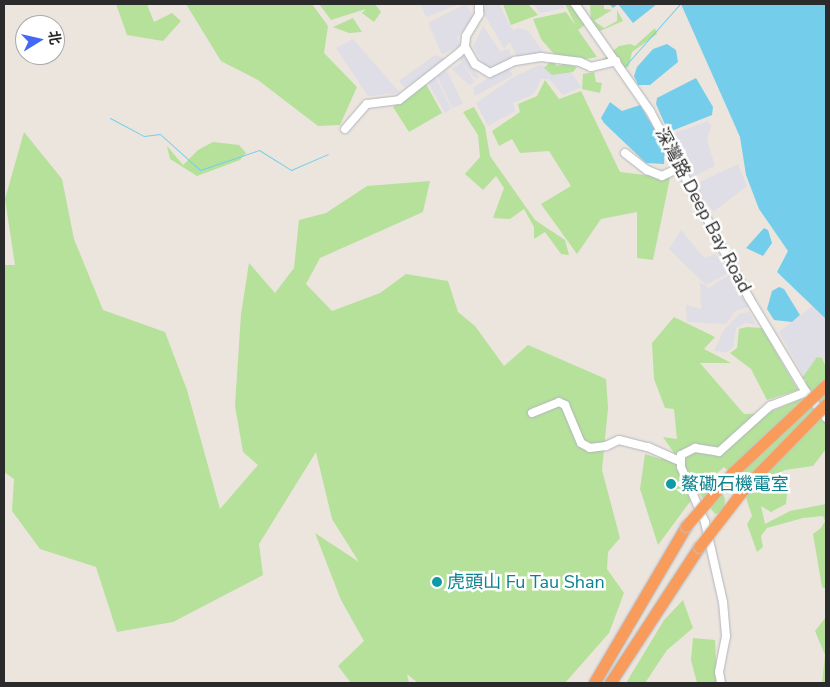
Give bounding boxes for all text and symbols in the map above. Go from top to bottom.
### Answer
north arrow [15,15,65,65]
text: 北 [44,29,65,46]
street label: 深灣路 Deep Bay Road [650,124,756,296]
place label: 鰲磡石機電室 [681,473,789,495]
marker: 鰲磡石機電室 [665,478,677,490]
place label: 虎頭山 Fu Tau Shan [447,571,605,593]
marker: 虎頭山 Fu Tau Shan [431,576,443,588]

